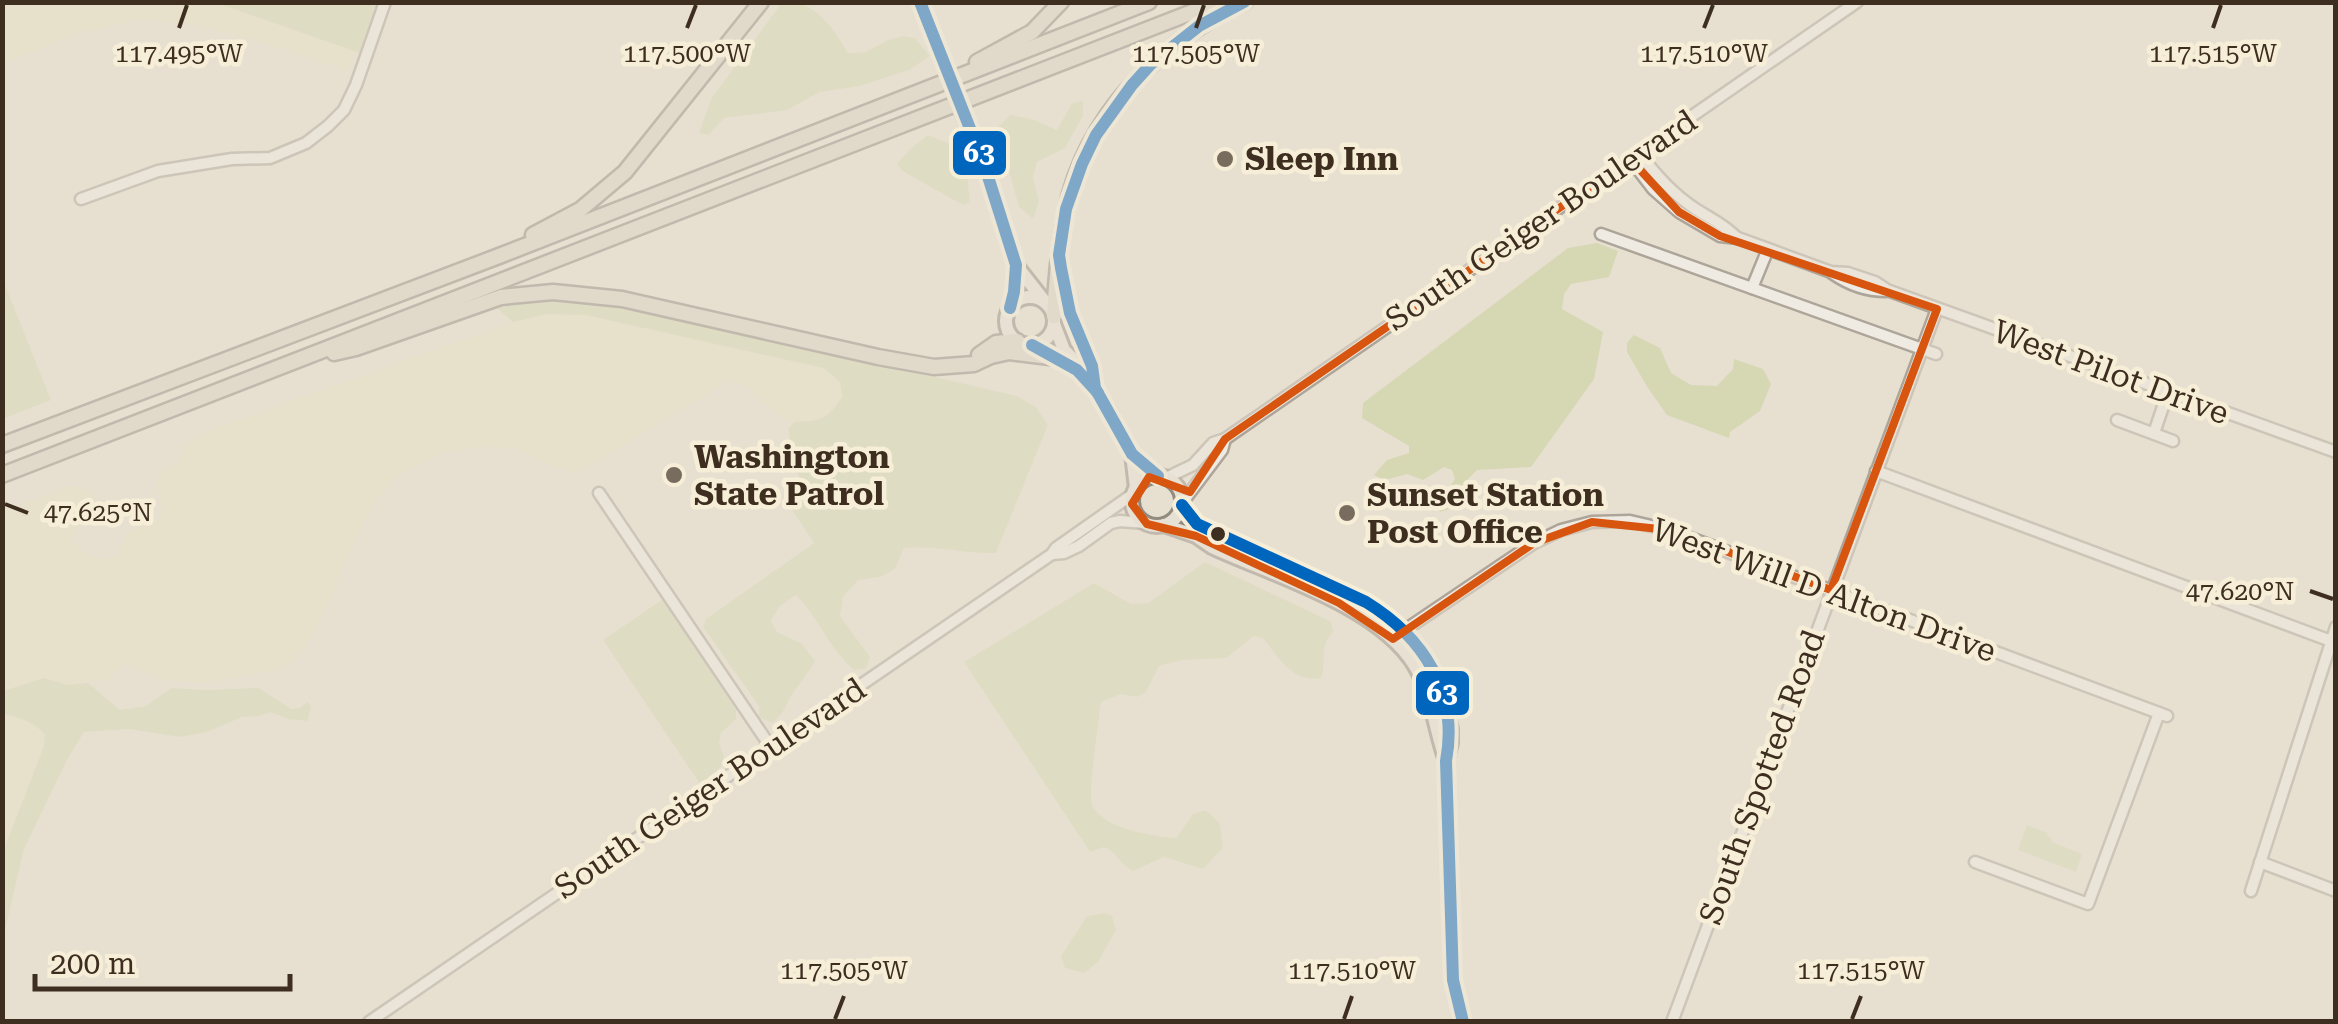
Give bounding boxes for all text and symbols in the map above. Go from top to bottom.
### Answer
text: 117.495°W [115,39,244,68]
text: 117.500°W [623,39,752,68]
text: 117.505°W [1132,39,1261,68]
text: 117.510°W [1640,39,1769,68]
text: 117.515°W [2149,39,2278,68]
street label: South Geiger Boulevard [1378,102,1704,338]
line badge: 63 [951,129,1008,177]
text: 63 [963,136,995,169]
place label: Sleep Inn [1245,140,1399,178]
marker: Sleep Inn [1214,148,1236,170]
street label: West Pilot Drive [1988,312,2234,432]
place label: Washington State Patrol [694,438,890,513]
marker: Washington State Patrol [663,464,685,486]
place label: Sunset Station Post Office [1367,476,1604,551]
text: 47.625°N [44,498,152,527]
marker: Sunset Station Post Office [1336,502,1358,524]
street label: West Will D Alton Drive [1647,510,2001,670]
unlabelled marker [1208,524,1228,544]
text: 47.620°N [2186,577,2294,606]
street label: South Spotted Road [1691,625,1833,929]
line badge: 63 [1414,669,1471,717]
street label: South Geiger Boulevard [547,670,873,906]
text: 63 [1426,676,1458,709]
scale bar [35,929,290,991]
text: 200 m [50,946,135,981]
text: 117.505°W [780,956,909,985]
text: 117.510°W [1288,956,1417,985]
text: 117.515°W [1797,956,1926,985]

